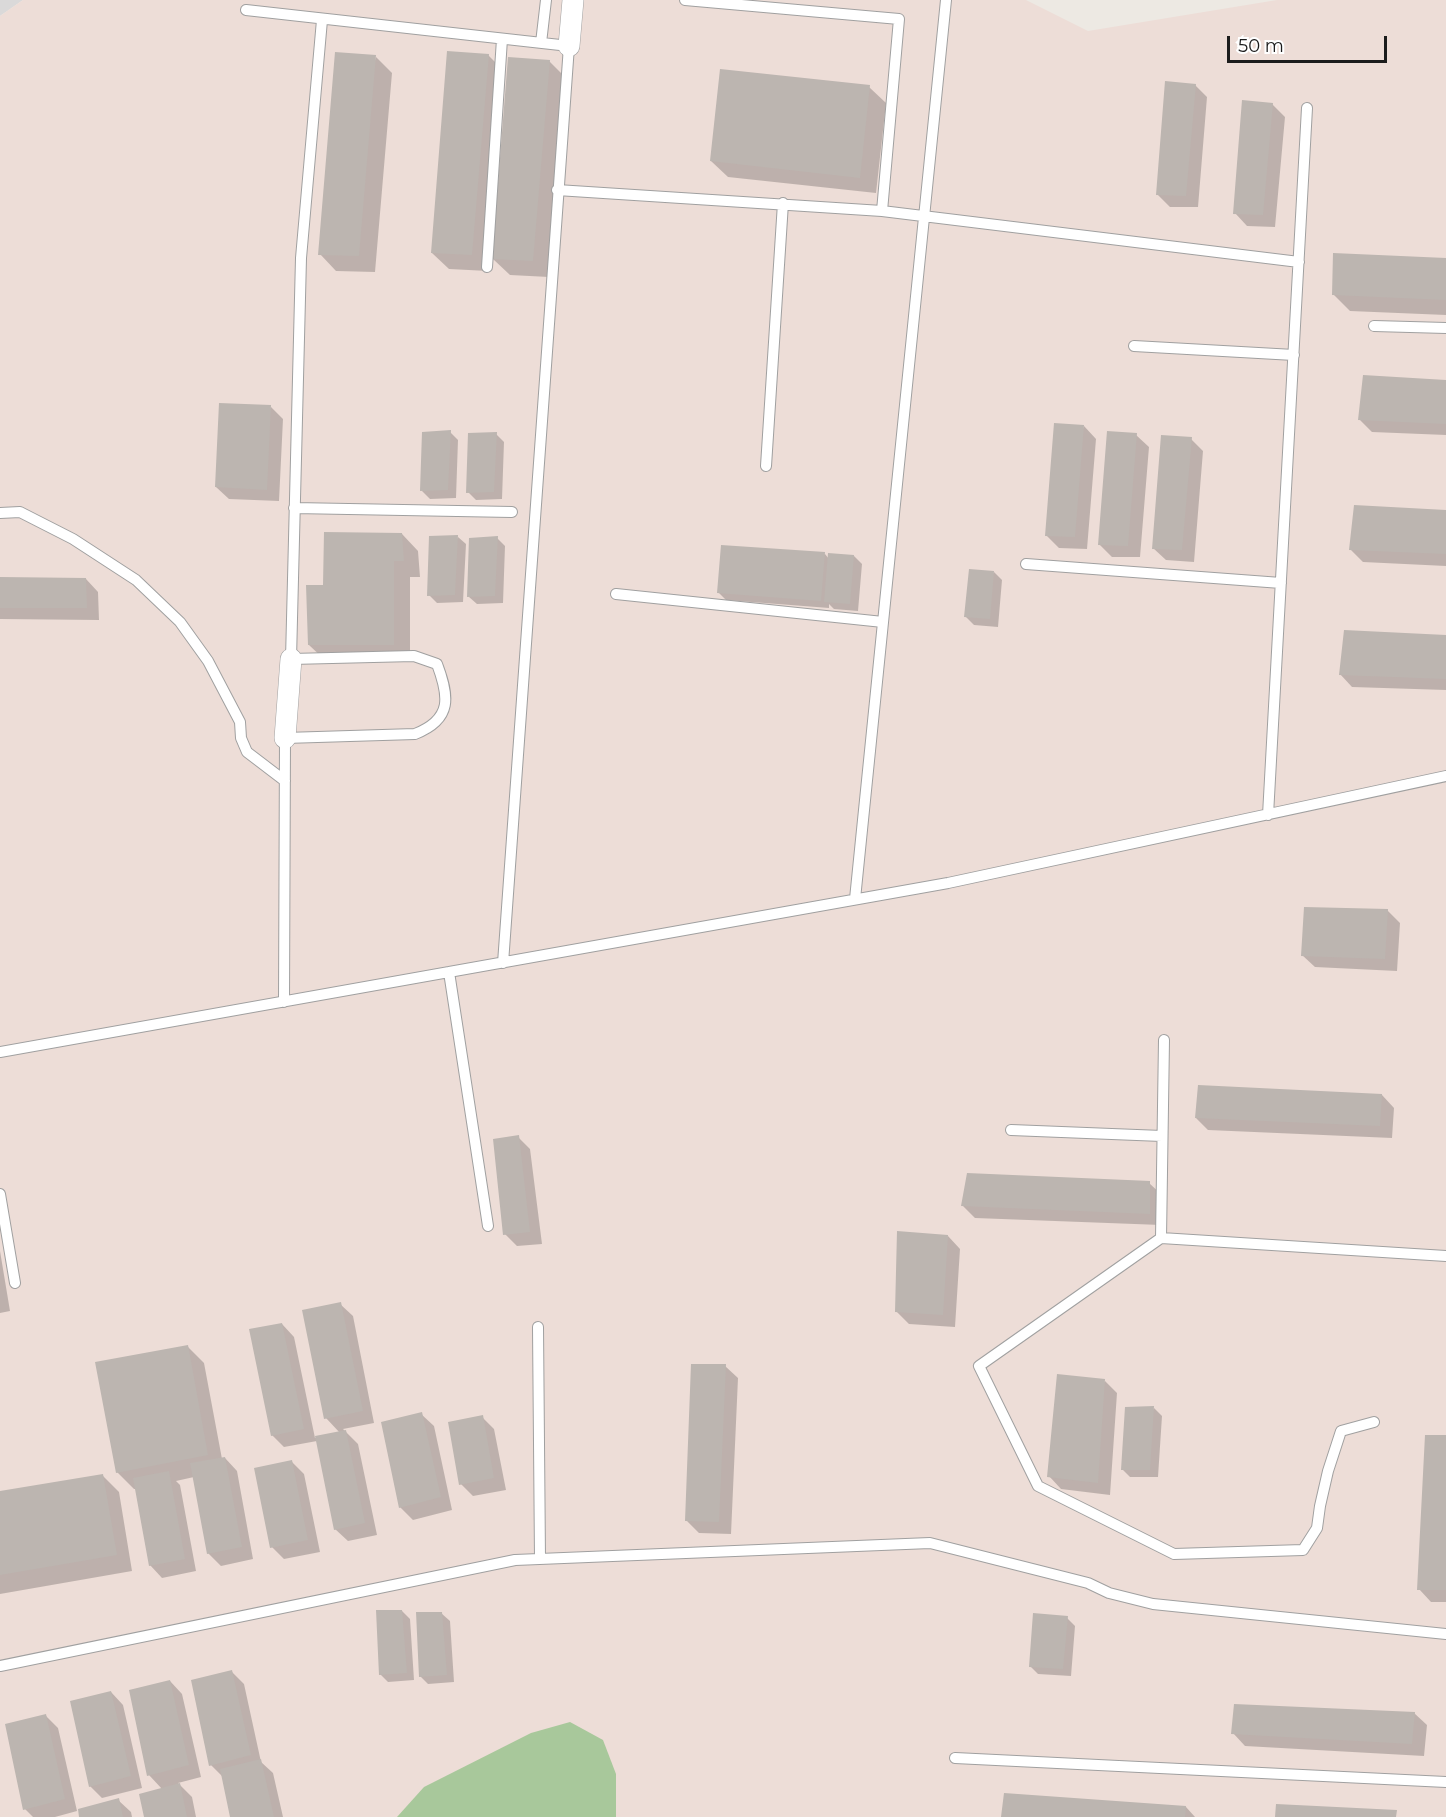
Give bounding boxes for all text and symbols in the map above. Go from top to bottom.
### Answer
scale bar [1230,24,1390,62]
text: 50 m [1238,35,1284,57]

